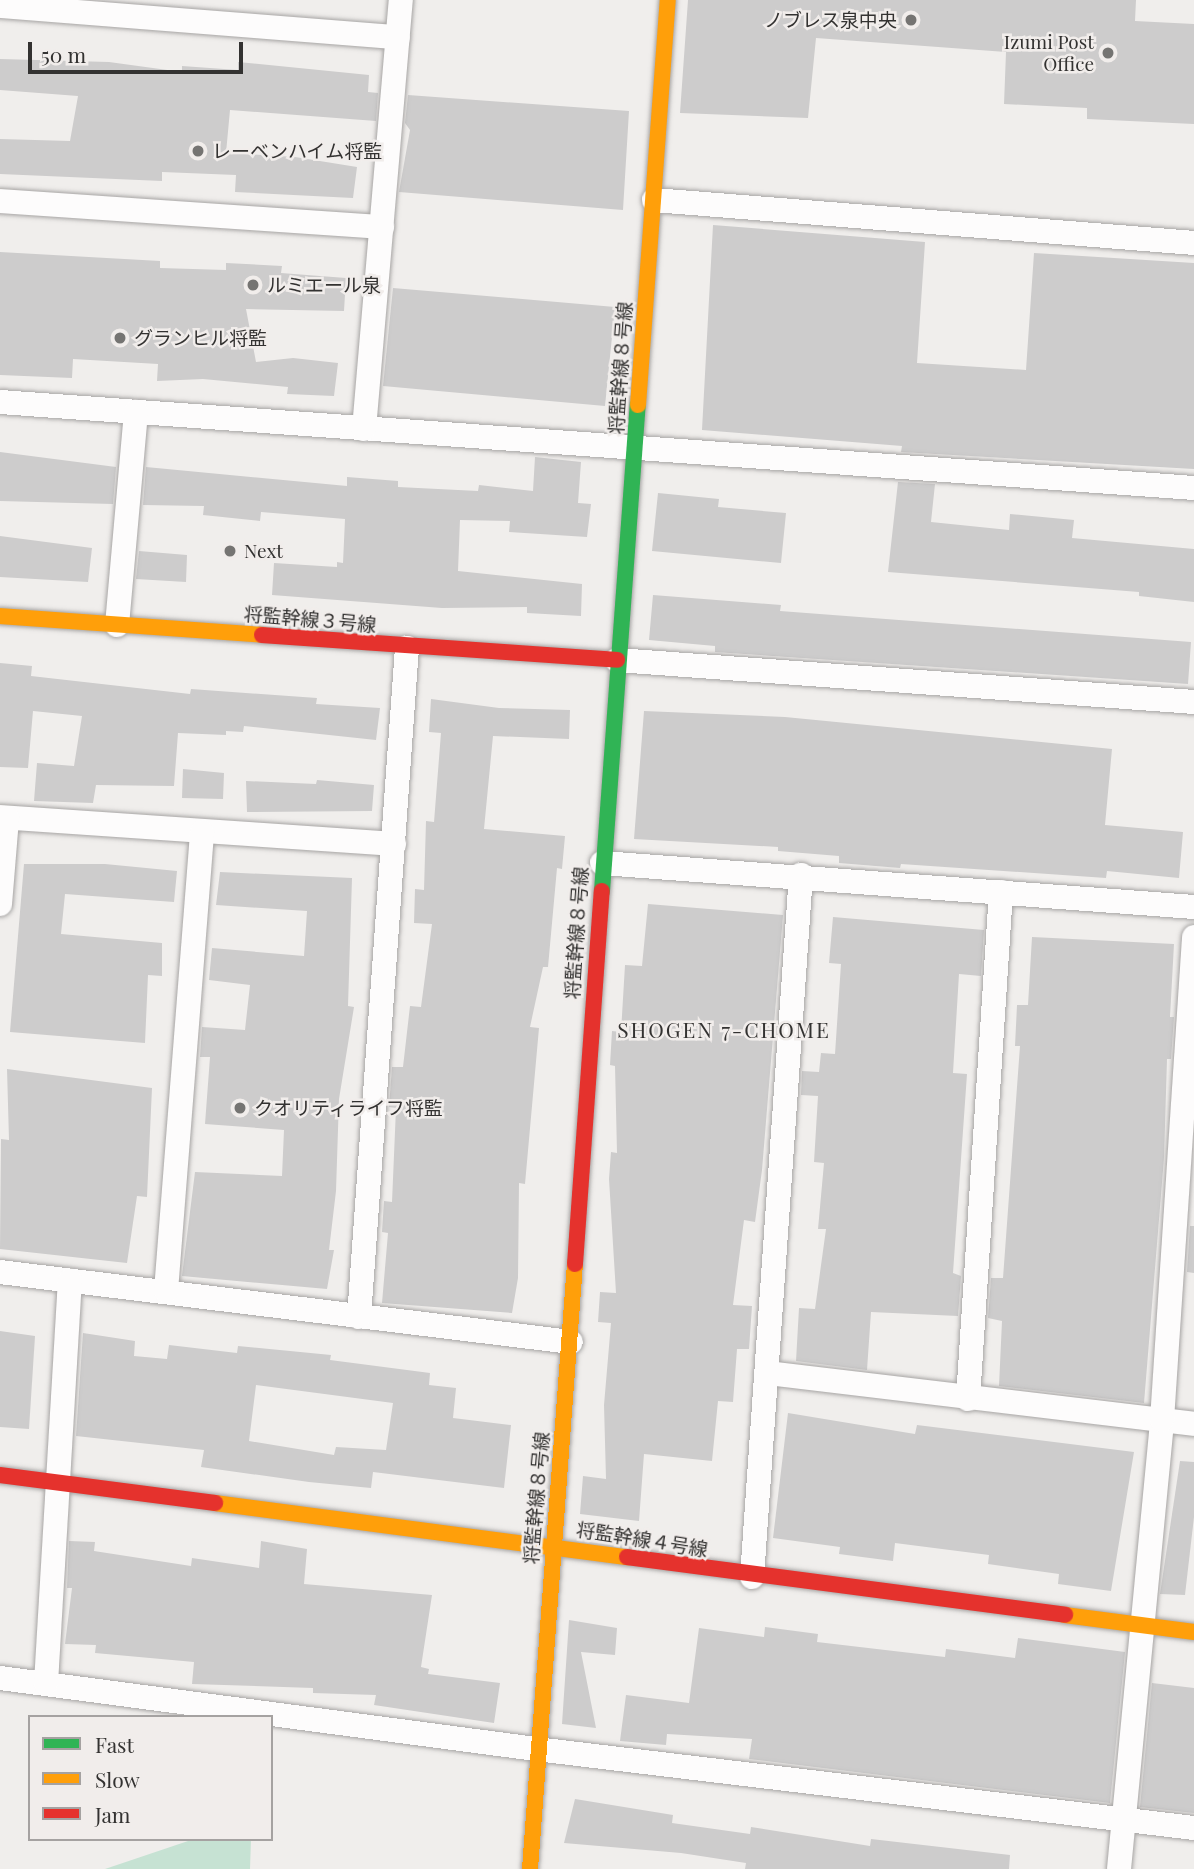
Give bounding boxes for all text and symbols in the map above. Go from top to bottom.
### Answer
place label: ノブレス泉中央 [764,9,897,31]
marker: ノブレス泉中央 [903,12,919,28]
scale bar [32,28,247,72]
place label: Izumi Post Office [1004,31,1094,75]
text: 50 m [41,40,86,68]
marker: Izumi Post Office [1100,45,1116,61]
place label: レーベンハイム将監 [212,140,383,162]
marker: レーベンハイム将監 [190,143,206,159]
place label: ルミエール泉 [267,274,381,296]
marker: ルミエール泉 [245,277,261,293]
street label: 将監幹線８号線 [604,301,636,435]
place label: グランヒル将監 [134,327,267,349]
marker: グランヒル将監 [112,330,128,346]
place label: Next [244,540,283,562]
marker: Next [222,543,238,559]
street label: 将監幹線３号線 [243,602,377,636]
street label: 将監幹線８号線 [560,866,592,1000]
district label: SHOGEN 7-CHOME [619,1016,829,1042]
place label: クオリティライフ将監 [254,1097,444,1119]
marker: クオリティライフ将監 [232,1100,248,1116]
street label: 将監幹線８号線 [519,1431,553,1565]
street label: 将監幹線４号線 [575,1517,709,1561]
legend [28,1715,273,1841]
text: Fast [95,1730,134,1758]
text: Slow [95,1765,140,1793]
text: Jam [95,1800,131,1828]

